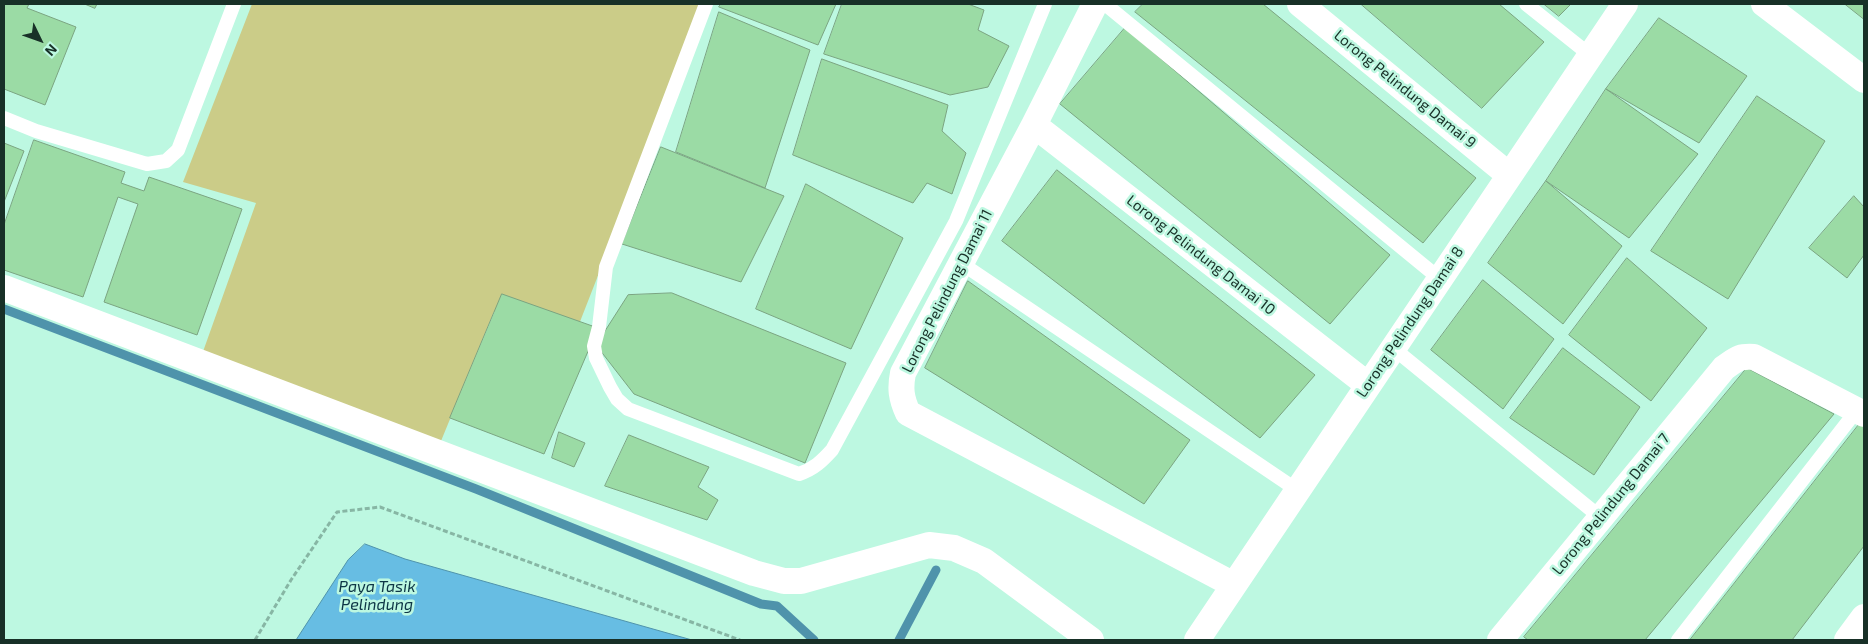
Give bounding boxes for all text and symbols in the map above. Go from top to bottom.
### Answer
north arrow [15,15,65,65]
street label: Lorong Pelindung Damai 9 [1330,26,1480,152]
text: N [42,41,61,60]
street label: Lorong Pelindung Damai 10 [1123,191,1279,319]
street label: Lorong Pelindung Damai 11 [898,206,996,376]
street label: Lorong Pelindung Damai 8 [1353,243,1467,401]
street label: Lorong Pelindung Damai 7 [1548,430,1674,578]
water label: Paya Tasik Pelindung [339,577,415,615]

